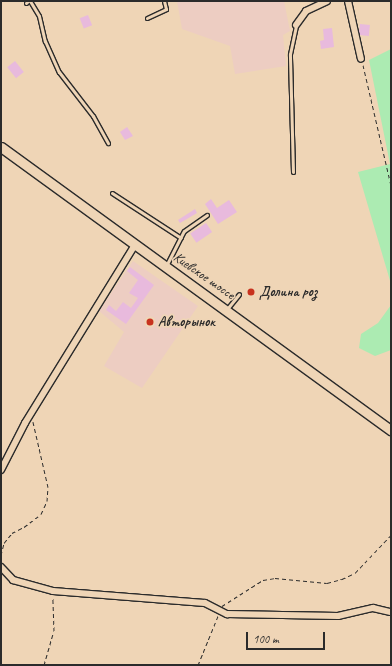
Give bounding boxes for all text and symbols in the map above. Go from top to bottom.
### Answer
street label: Киевское шоссе [170,249,238,303]
place label: Долина роз [259,284,317,300]
marker: Долина роз [246,287,256,297]
place label: Авторынок [158,314,215,330]
marker: Авторынок [145,317,155,327]
scale bar [248,624,327,650]
text: 100 m [253,631,279,647]

